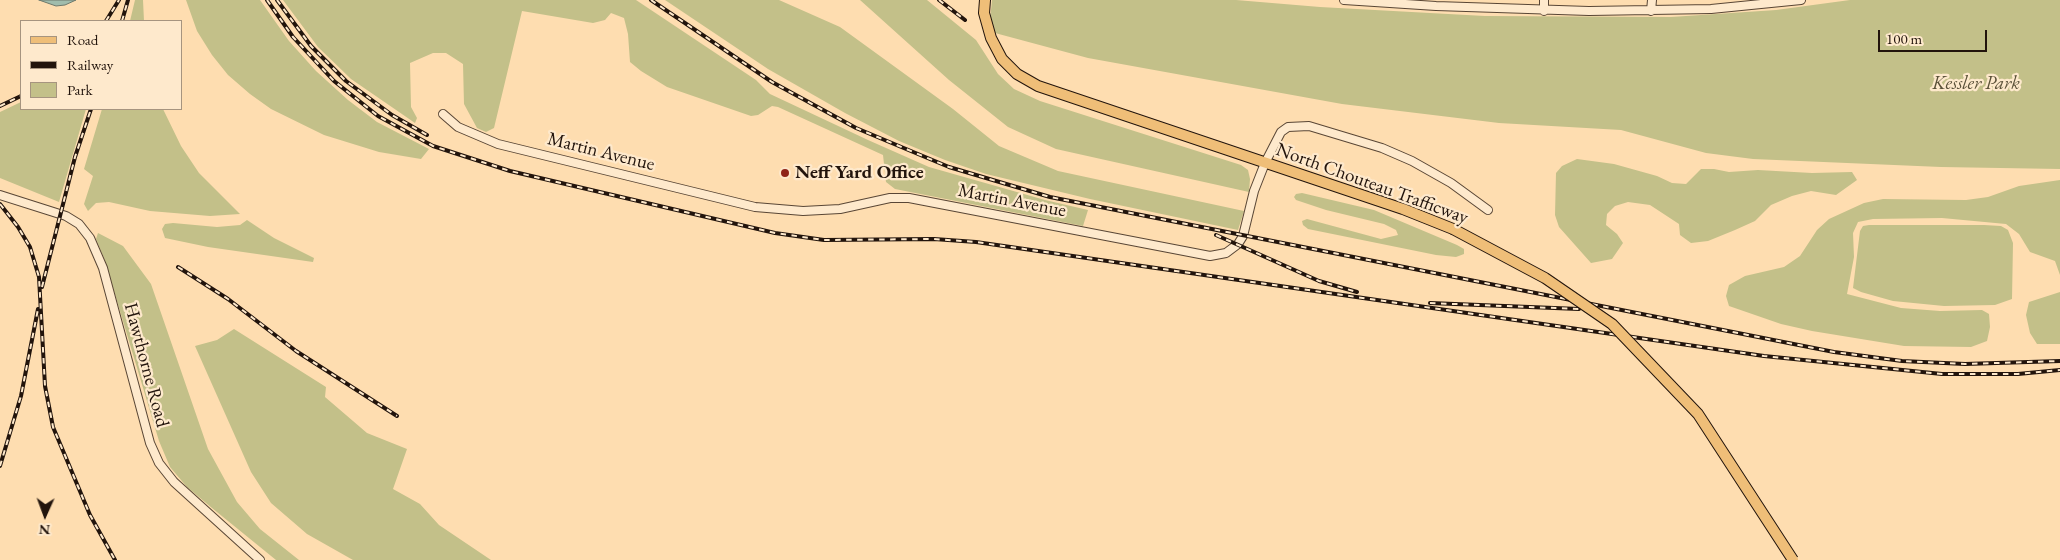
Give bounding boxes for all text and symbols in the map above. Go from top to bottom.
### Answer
legend [20,20,182,110]
scale bar [1880,20,1989,52]
text: 100 m [1886,29,1922,48]
text: Road [67,30,98,49]
text: Railway [67,55,113,74]
park label: Kessler Park [1932,73,2020,95]
text: Park [67,80,93,99]
street label: Martin Avenue [545,128,657,176]
street label: North Chouteau Trafficway [1273,139,1471,229]
place label: Neff Yard Office [795,162,924,184]
marker: Neff Yard Office [779,167,791,179]
street label: Martin Avenue [956,179,1068,223]
street label: Hawthorne Road [118,300,174,430]
north arrow [20,490,70,540]
text: N [39,521,50,539]

